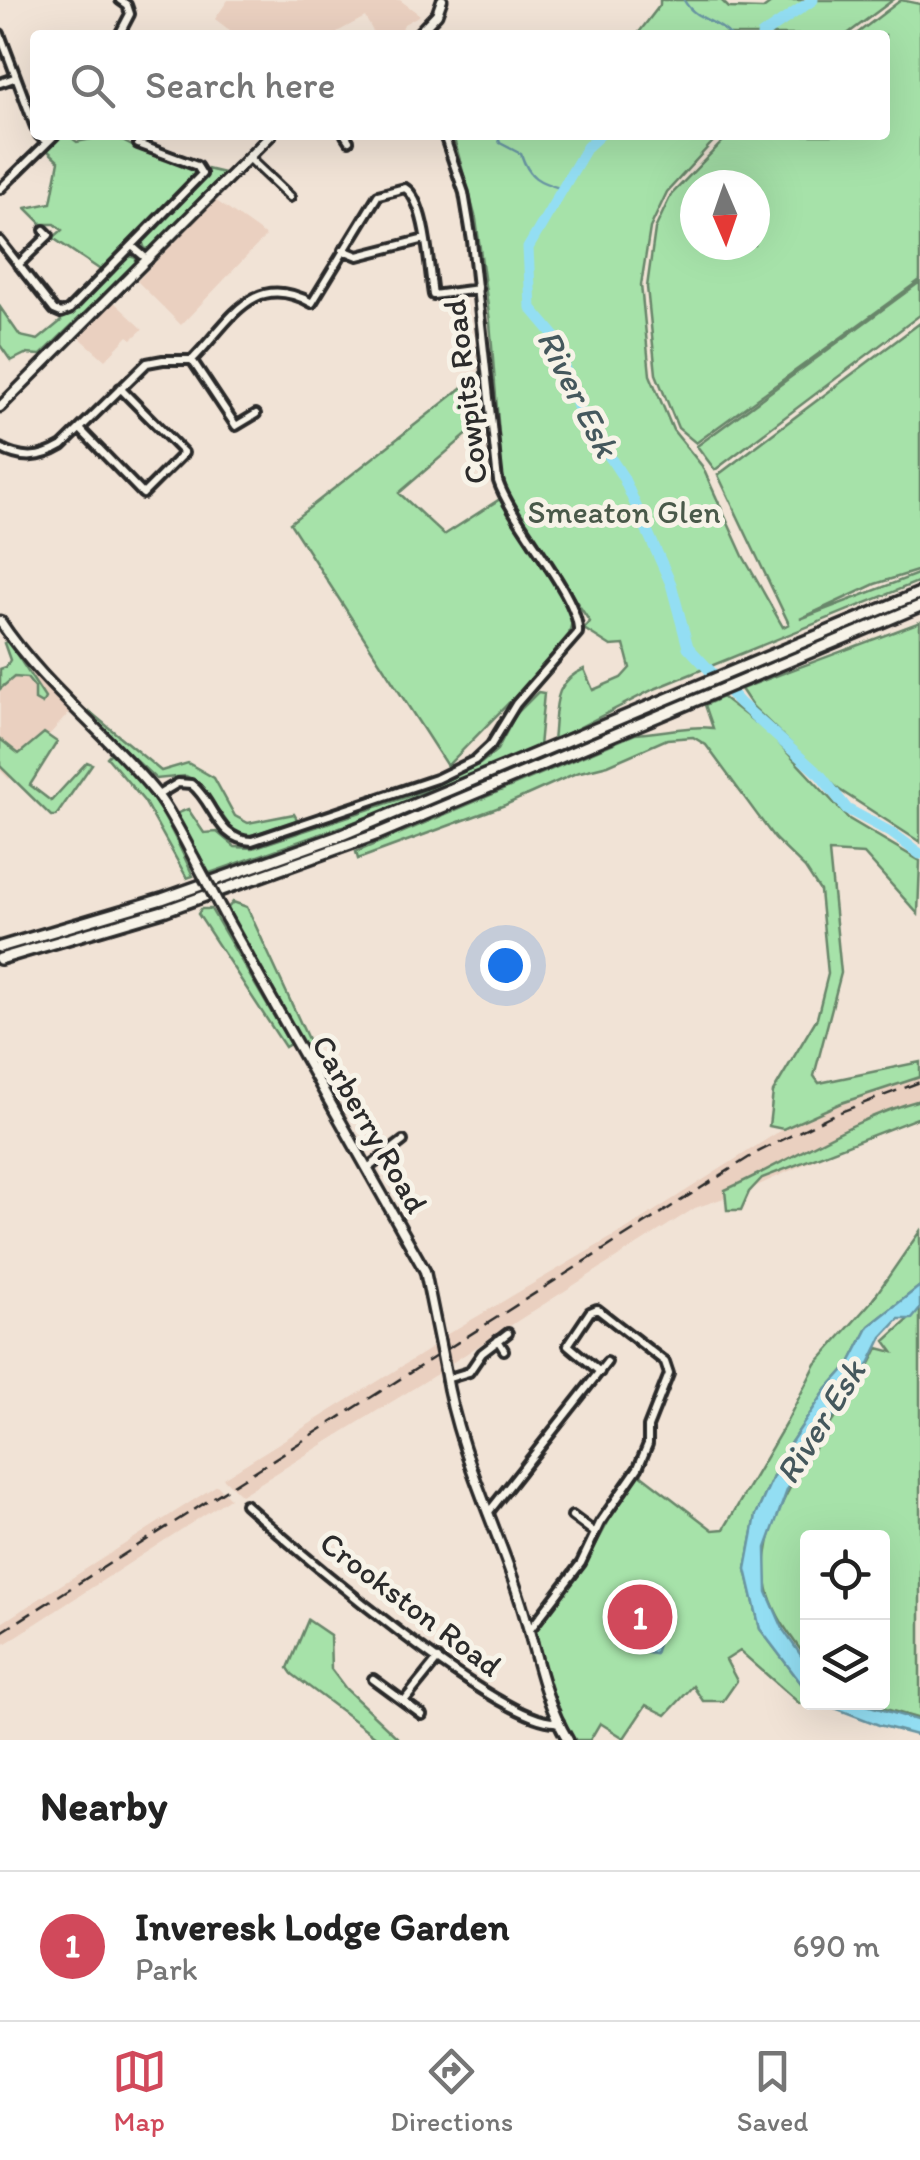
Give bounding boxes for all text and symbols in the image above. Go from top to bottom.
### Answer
search box [30,30,890,140]
icon: search [65,58,120,113]
text: Search here [145,62,336,108]
north arrow [680,170,770,260]
street label: Cowpits Road [435,298,495,486]
water label: River Esk [528,322,629,465]
park label: Smeaton Glen [528,493,720,531]
your location [480,940,531,991]
street label: Carberry Road [304,1028,436,1220]
water label: River Esk [766,1351,875,1491]
street label: Crookston Road [313,1523,509,1685]
map controls [800,1530,890,1710]
button: locate [800,1530,890,1620]
pin: 1 [608,1580,672,1654]
button: layers [800,1620,890,1710]
text: Nearby [40,1780,167,1831]
text: Inveresk Lodge Garden [135,1904,509,1950]
text: 1 [65,1927,80,1965]
text: 690 m [793,1927,880,1965]
text: Park [135,1950,198,1988]
tab: Map [112,2044,167,2138]
tab: Directions [390,2044,513,2138]
tab: Saved [737,2044,808,2138]

